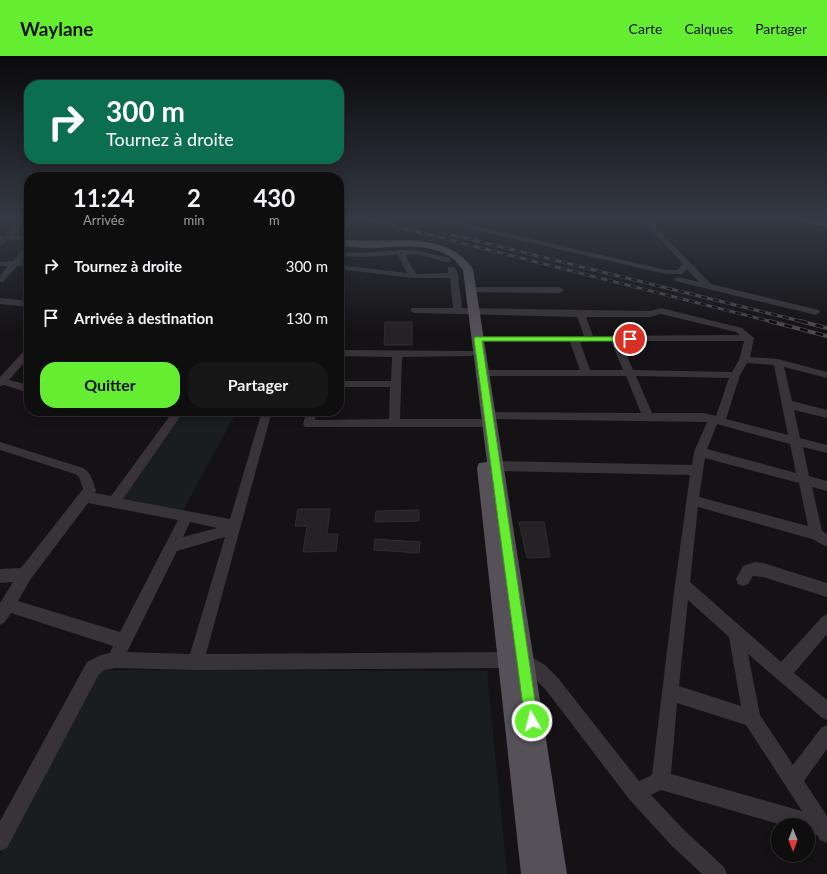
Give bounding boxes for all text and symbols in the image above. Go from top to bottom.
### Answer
text: Waylane [20,17,93,40]
text: Carte [629,20,662,37]
text: Calques [684,20,733,37]
text: Partager [755,20,807,37]
text: 300 m [106,94,185,128]
icon: right [40,96,92,148]
text: Tournez à droite [106,128,234,150]
text: 11:24 [73,183,135,212]
text: 2 [187,183,201,212]
text: 430 [253,183,295,212]
text: Arrivée [83,212,125,228]
text: min [184,212,205,228]
text: m [269,212,280,228]
icon: right [40,255,62,277]
text: Tournez à droite [74,257,182,275]
text: 300 m [286,257,328,275]
icon: arrive [40,307,62,329]
text: Arrivée à destination [74,309,213,327]
text: 130 m [286,309,328,327]
pin [613,322,647,356]
icon: arrive [619,328,641,350]
button: Quitter [40,362,180,408]
button: Partager [188,362,328,408]
position arrow [511,700,553,742]
north arrow [771,818,815,862]
map controls [771,818,815,862]

